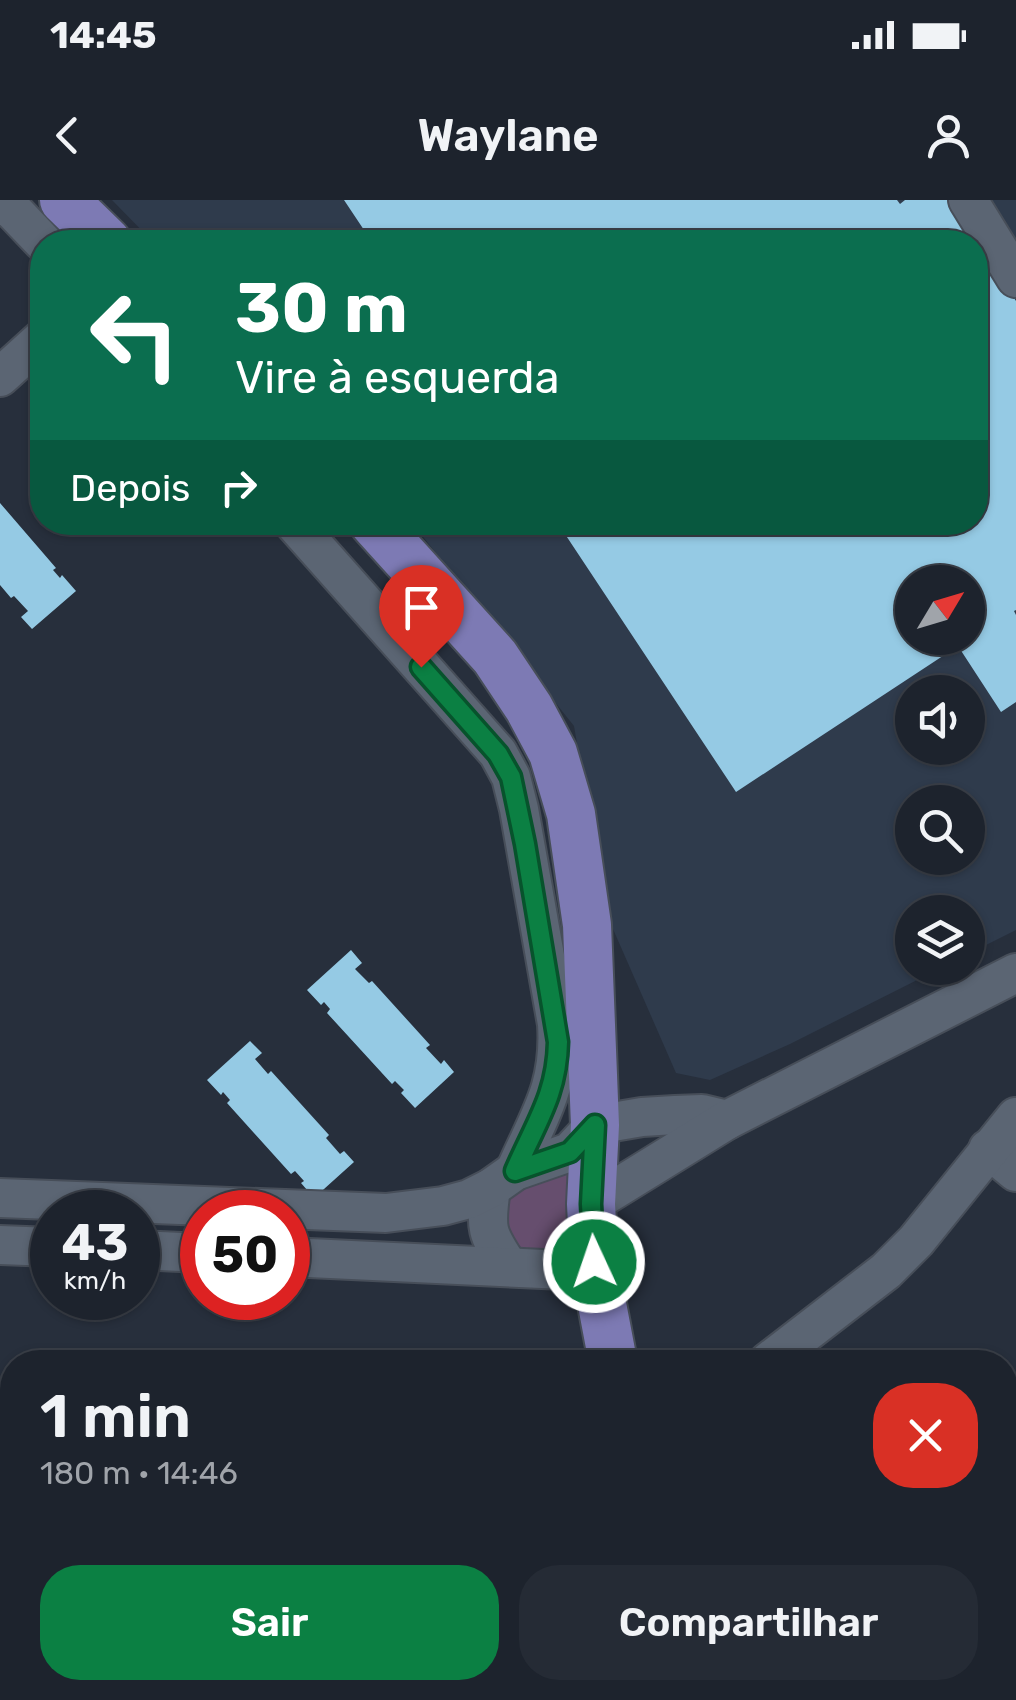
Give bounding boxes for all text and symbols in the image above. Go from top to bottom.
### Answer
text: 14:45 [50,12,156,58]
icon: back [40,108,95,163]
icon: person [921,108,976,163]
text: Waylane [417,109,599,162]
text: 30 m [235,267,408,350]
icon: left [70,270,200,400]
text: Vire à esquerda [235,351,559,404]
icon: right [211,460,266,515]
text: Depois [70,465,191,511]
pin [379,565,464,668]
north arrow [895,565,985,655]
map controls [895,565,985,985]
icon: arrive [394,580,449,635]
button: sound [895,675,985,765]
button: search [895,785,985,875]
button: layers [895,895,985,985]
speed limit sign: 50 [180,1190,310,1320]
position arrow [542,1210,646,1314]
text: 43 [61,1213,129,1273]
text: km/h [64,1266,126,1295]
text: 1 min [40,1381,191,1452]
button: close [873,1383,978,1488]
text: 180 m · 14:46 [40,1454,238,1492]
button: Sair [40,1565,499,1680]
button: Compartilhar [519,1565,978,1680]

